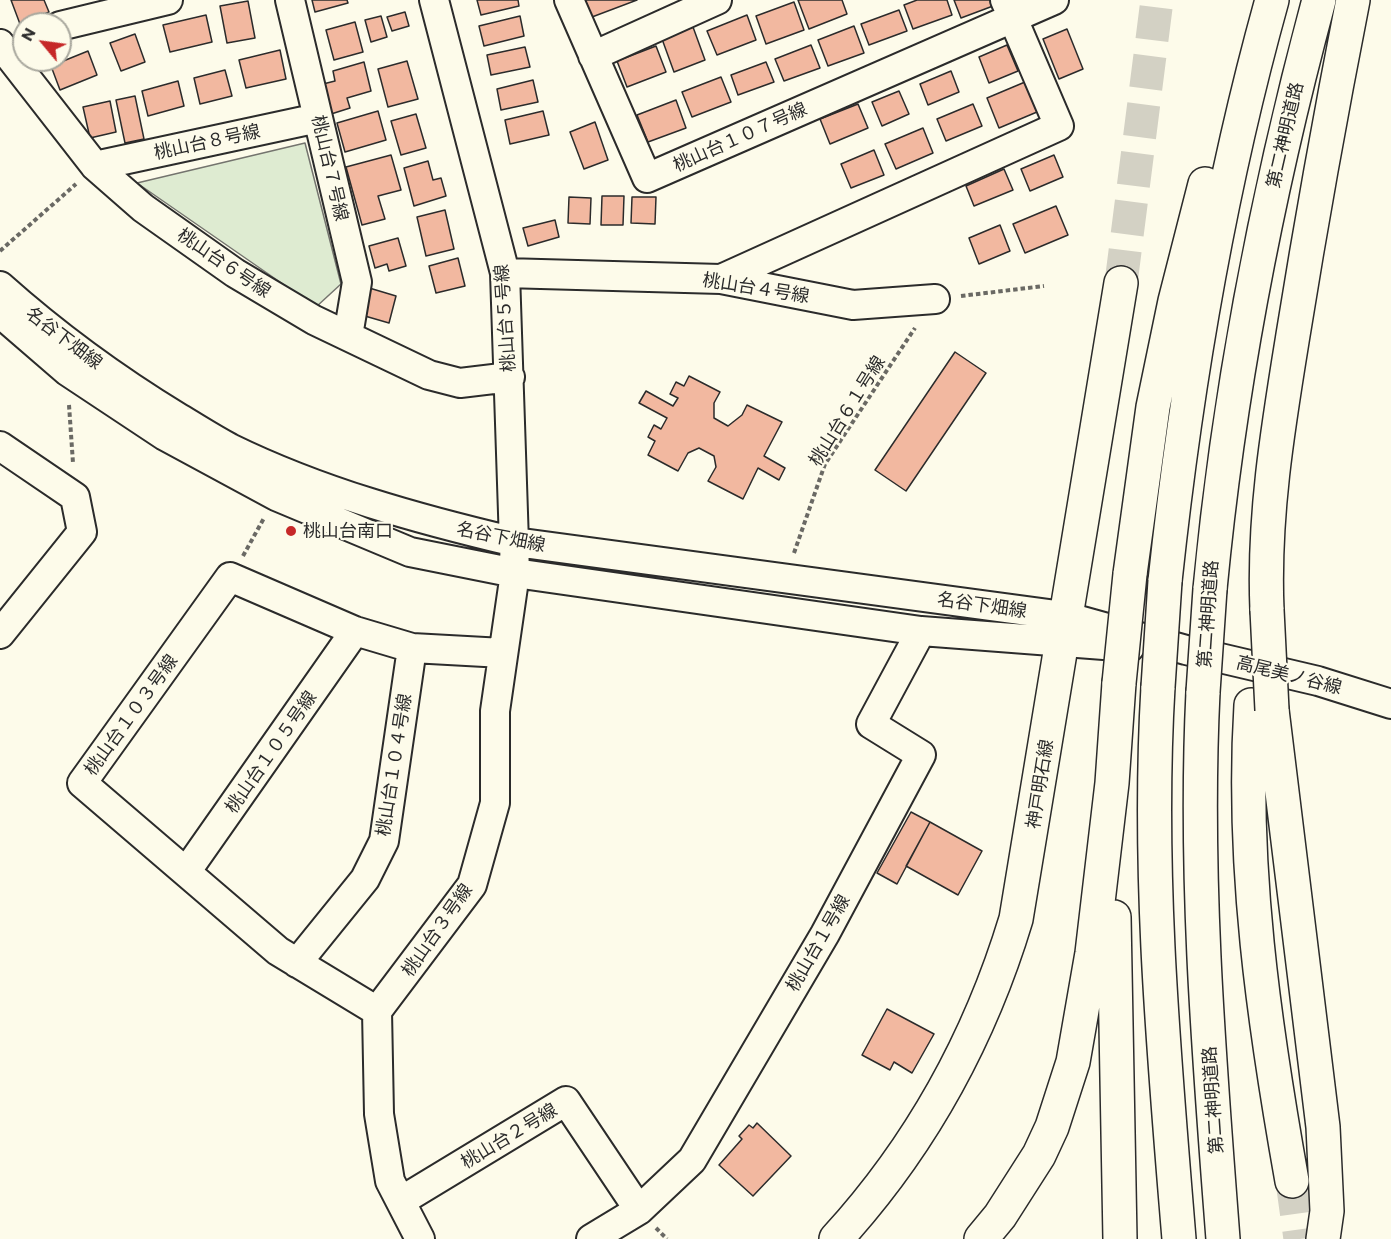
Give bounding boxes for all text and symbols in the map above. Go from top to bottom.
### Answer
north arrow [12,12,72,72]
text: N [16,24,39,44]
street label: 第二神明道路 [1262,80,1308,190]
street label: 桃山台１０７号線 [670,98,810,176]
street label: 桃山台７号線 [307,113,353,223]
street label: 桃山台８号線 [152,120,262,164]
street label: 桃山台６号線 [173,224,275,302]
street label: 桃山台５号線 [490,263,520,373]
street label: 桃山台４号線 [701,269,811,307]
street label: 名谷下畑線 [22,302,106,374]
street label: 桃山台６１号線 [804,352,890,470]
street label: 名谷下畑線 [455,518,547,556]
place label: 桃山台南口 [303,520,393,542]
marker: 桃山台南口 [284,524,298,538]
street label: 第二神明道路 [1193,559,1223,669]
street label: 名谷下畑線 [936,588,1028,622]
street label: 桃山台１０３号線 [80,650,182,780]
street label: 高尾美ノ谷線 [1234,651,1344,699]
street label: 桃山台１０５号線 [221,687,321,817]
street label: 桃山台１０４号線 [372,692,416,838]
street label: 神戸明石線 [1022,738,1058,830]
street label: 桃山台３号線 [397,880,477,980]
street label: 桃山台１号線 [782,891,854,995]
street label: 第二神明道路 [1198,1045,1228,1155]
street label: 桃山台２号線 [457,1099,561,1173]

